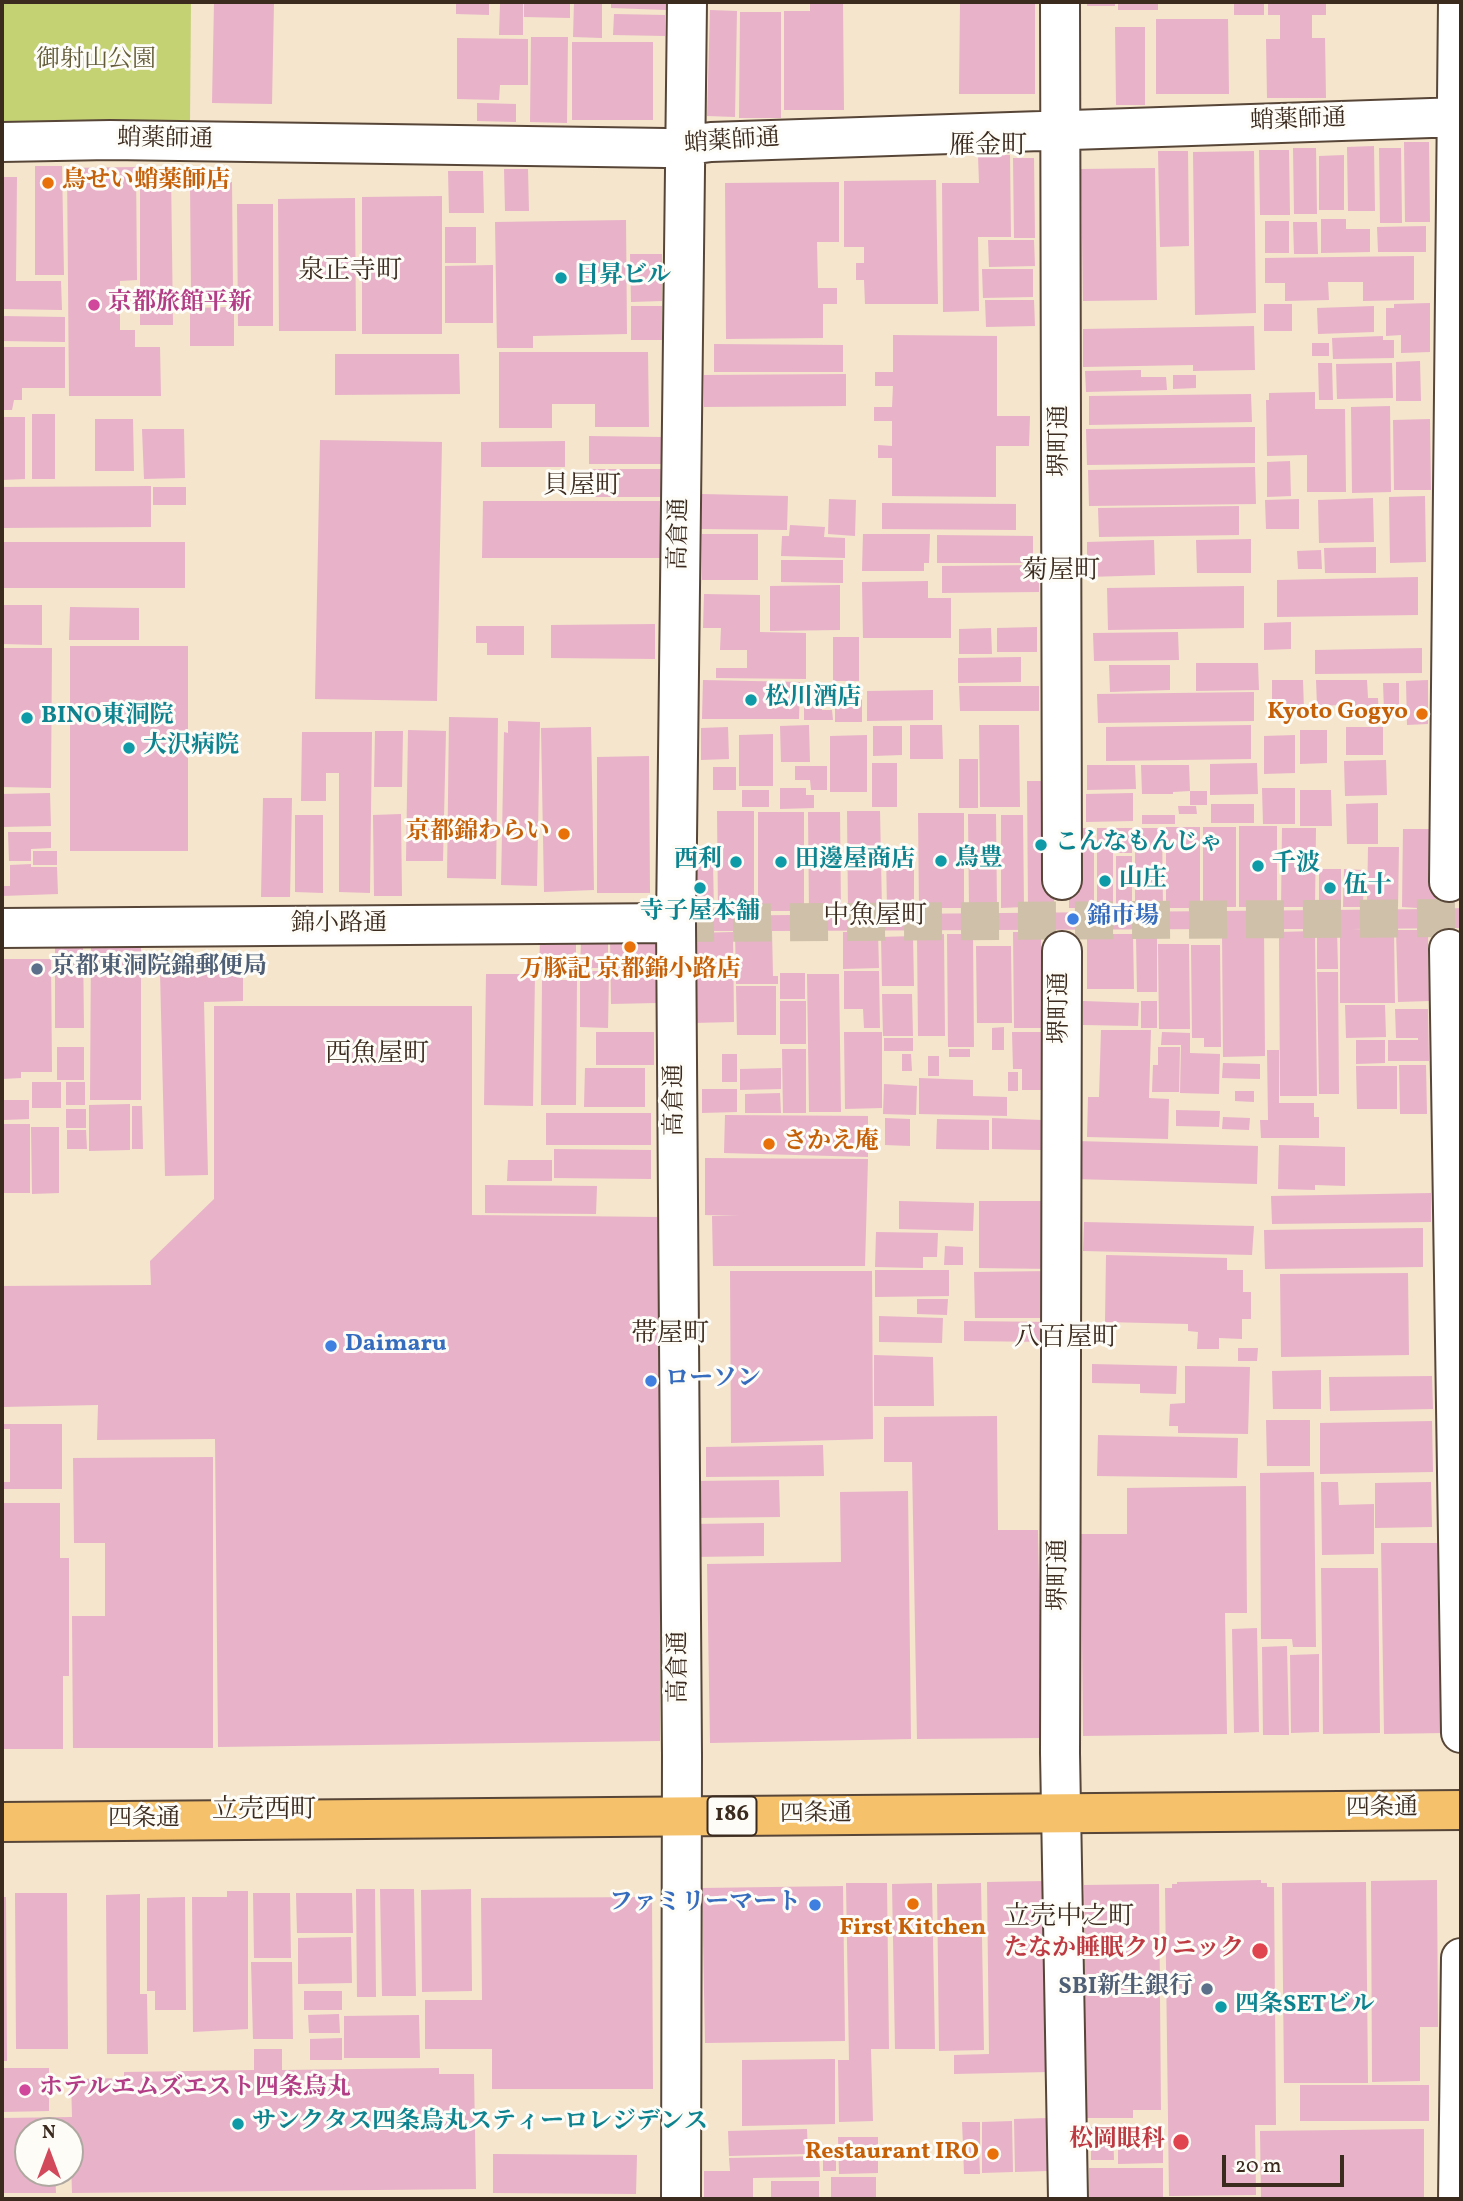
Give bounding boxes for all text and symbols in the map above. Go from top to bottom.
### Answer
park label: 御射山公園 [36,48,156,76]
street label: 蛸薬師通 [1250,106,1346,138]
street label: 蛸薬師通 [683,125,781,161]
street label: 蛸薬師通 [117,126,213,156]
district label: 雁金町 [949,132,1027,164]
place label: 鳥せい蛸薬師店 [62,169,230,197]
marker: 鳥せい蛸薬師店 [40,175,56,191]
district label: 泉正寺町 [298,257,402,289]
place label: 日昇ビル [575,264,671,292]
marker: 日昇ビル [553,270,569,286]
place label: 京都旅館平新 [108,291,252,319]
marker: 京都旅館平新 [86,297,102,313]
street label: 堺町通 [1048,405,1076,477]
district label: 貝屋町 [543,472,621,504]
street label: 高倉通 [666,498,696,570]
district label: 菊屋町 [1022,557,1100,589]
place label: 松川酒店 [765,686,861,714]
marker: 松川酒店 [743,692,759,708]
place label: Kyoto Gogyo [1267,700,1408,728]
place label: BINO東洞院 [41,704,174,732]
marker: Kyoto Gogyo [1414,706,1430,722]
marker: BINO東洞院 [19,710,35,726]
place label: 大沢病院 [143,734,239,762]
marker: 大沢病院 [121,740,137,756]
place label: 京都錦わらい [406,820,550,848]
marker: 京都錦わらい [556,826,572,842]
place label: こんなもんじゃ [1055,831,1223,859]
marker: こんなもんじゃ [1033,837,1049,853]
place label: 鳥豊 [955,847,1003,875]
place label: 西利 [674,848,722,876]
place label: 田邊屋商店 [795,848,915,876]
place label: 千波 [1272,852,1320,880]
marker: 鳥豊 [933,853,949,869]
marker: 西利 [728,854,744,870]
marker: 田邊屋商店 [773,854,789,870]
marker: 千波 [1250,858,1266,874]
place label: 山庄 [1119,867,1167,895]
marker: 山庄 [1097,873,1113,889]
place label: 伍十 [1344,874,1392,902]
marker: 寺子屋本舗 [692,880,708,896]
marker: 伍十 [1322,880,1338,896]
place label: 寺子屋本舗 [640,900,760,928]
district label: 中魚屋町 [823,902,927,934]
place label: 錦市場 [1087,905,1159,933]
marker: 錦市場 [1065,911,1081,927]
street label: 錦小路通 [291,912,387,940]
marker: 万豚記 京都錦小路店 [622,939,638,955]
place label: 京都東洞院錦郵便局 [51,955,267,983]
place label: 万豚記 京都錦小路店 [520,958,740,986]
marker: 京都東洞院錦郵便局 [29,961,45,977]
street label: 堺町通 [1048,972,1076,1044]
district label: 西魚屋町 [325,1040,429,1072]
street label: 高倉通 [663,1064,691,1136]
place label: さかえ庵 [783,1130,879,1158]
marker: さかえ庵 [761,1136,777,1152]
district label: 帯屋町 [631,1320,709,1352]
district label: 八百屋町 [1014,1324,1118,1356]
place label: Daimaru [345,1332,447,1360]
marker: Daimaru [323,1338,339,1354]
place label: ローソン [665,1367,761,1395]
marker: ローソン [643,1373,659,1389]
street label: 堺町通 [1047,1539,1075,1611]
street label: 高倉通 [667,1631,695,1703]
street label: 四条通 [1346,1795,1418,1825]
district label: 立売西町 [212,1796,316,1828]
road number: 186 [708,1797,756,1836]
street label: 四条通 [780,1801,852,1831]
street label: 四条通 [108,1807,180,1835]
place label: ファミリーマート [609,1891,801,1919]
marker: First Kitchen [905,1896,921,1912]
marker: ファミリーマート [807,1897,823,1913]
district label: 立売中之町 [1004,1903,1134,1935]
place label: First Kitchen [840,1916,986,1944]
place label: たなか睡眠クリニック [1004,1937,1244,1965]
marker: たなか睡眠クリニック [1250,1941,1270,1961]
place label: SBI新生銀行 [1058,1975,1193,2003]
marker: SBI新生銀行 [1199,1981,1215,1997]
place label: 四条SETビル [1235,1993,1375,2021]
marker: 四条SETビル [1213,1999,1229,2015]
place label: ホテルエムズエスト四条烏丸 [39,2076,351,2104]
marker: ホテルエムズエスト四条烏丸 [17,2082,33,2098]
place label: サンクタス四条烏丸スティーロレジデンス [252,2110,708,2138]
marker: サンクタス四条烏丸スティーロレジデンス [230,2116,246,2132]
north arrow [14,2117,84,2187]
text: N [42,2120,56,2146]
place label: 松岡眼科 [1069,2128,1165,2156]
marker: 松岡眼科 [1171,2132,1191,2152]
place label: Restaurant IRO [805,2140,979,2168]
scale bar [1225,2142,1348,2186]
marker: Restaurant IRO [985,2146,1001,2162]
text: 20 m [1235,2152,1281,2181]

